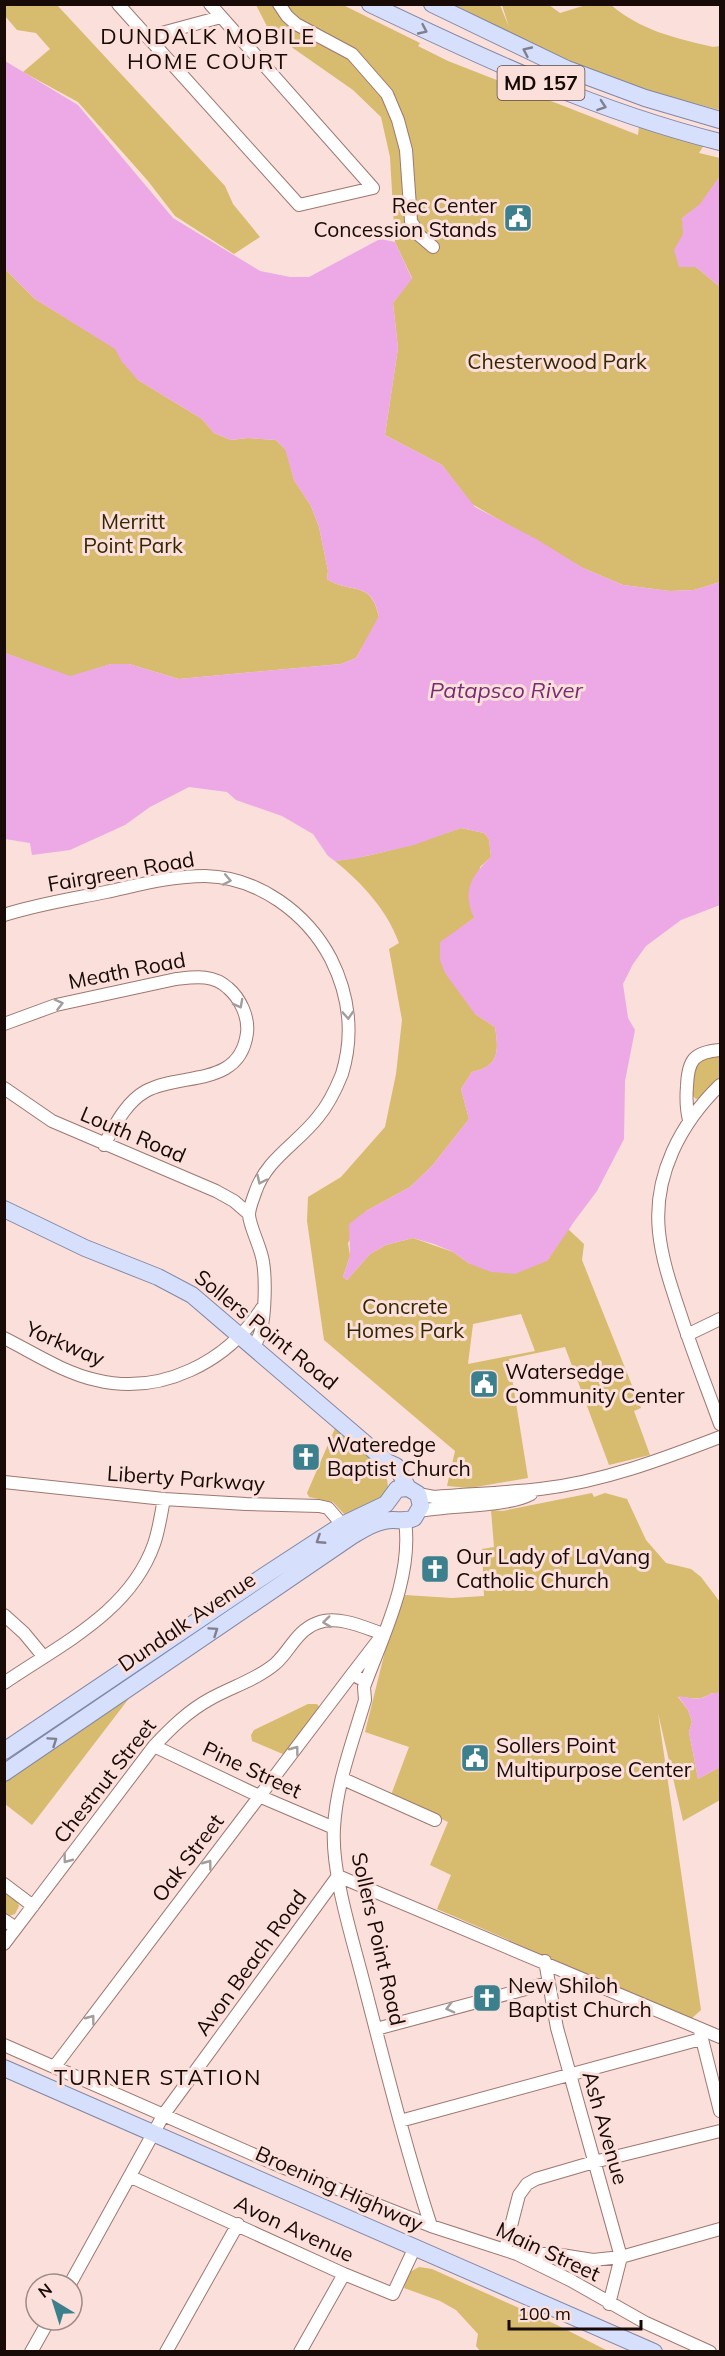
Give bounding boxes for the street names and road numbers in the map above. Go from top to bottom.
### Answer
road number: MD 157 [498,66,584,100]
street label: Fairgreen Road [45,845,196,897]
street label: Meath Road [66,946,188,994]
street label: Louth Road [77,1100,190,1168]
street label: Sollers Point Road [190,1264,343,1395]
street label: Yorkway [21,1315,109,1371]
street label: Liberty Parkway [106,1460,266,1496]
street label: Dundalk Avenue [113,1566,260,1677]
street label: Chestnut Street [47,1713,161,1848]
street label: Pine Street [199,1735,306,1803]
street label: Oak Street [146,1808,229,1906]
street label: Sollers Point Road [346,1850,412,2028]
street label: Avon Beach Road [189,1885,312,2040]
street label: Ash Avenue [577,2068,635,2187]
street label: Broening Highway [252,2139,427,2237]
street label: Avon Avenue [231,2189,358,2267]
street label: Main Street [492,2216,604,2286]

